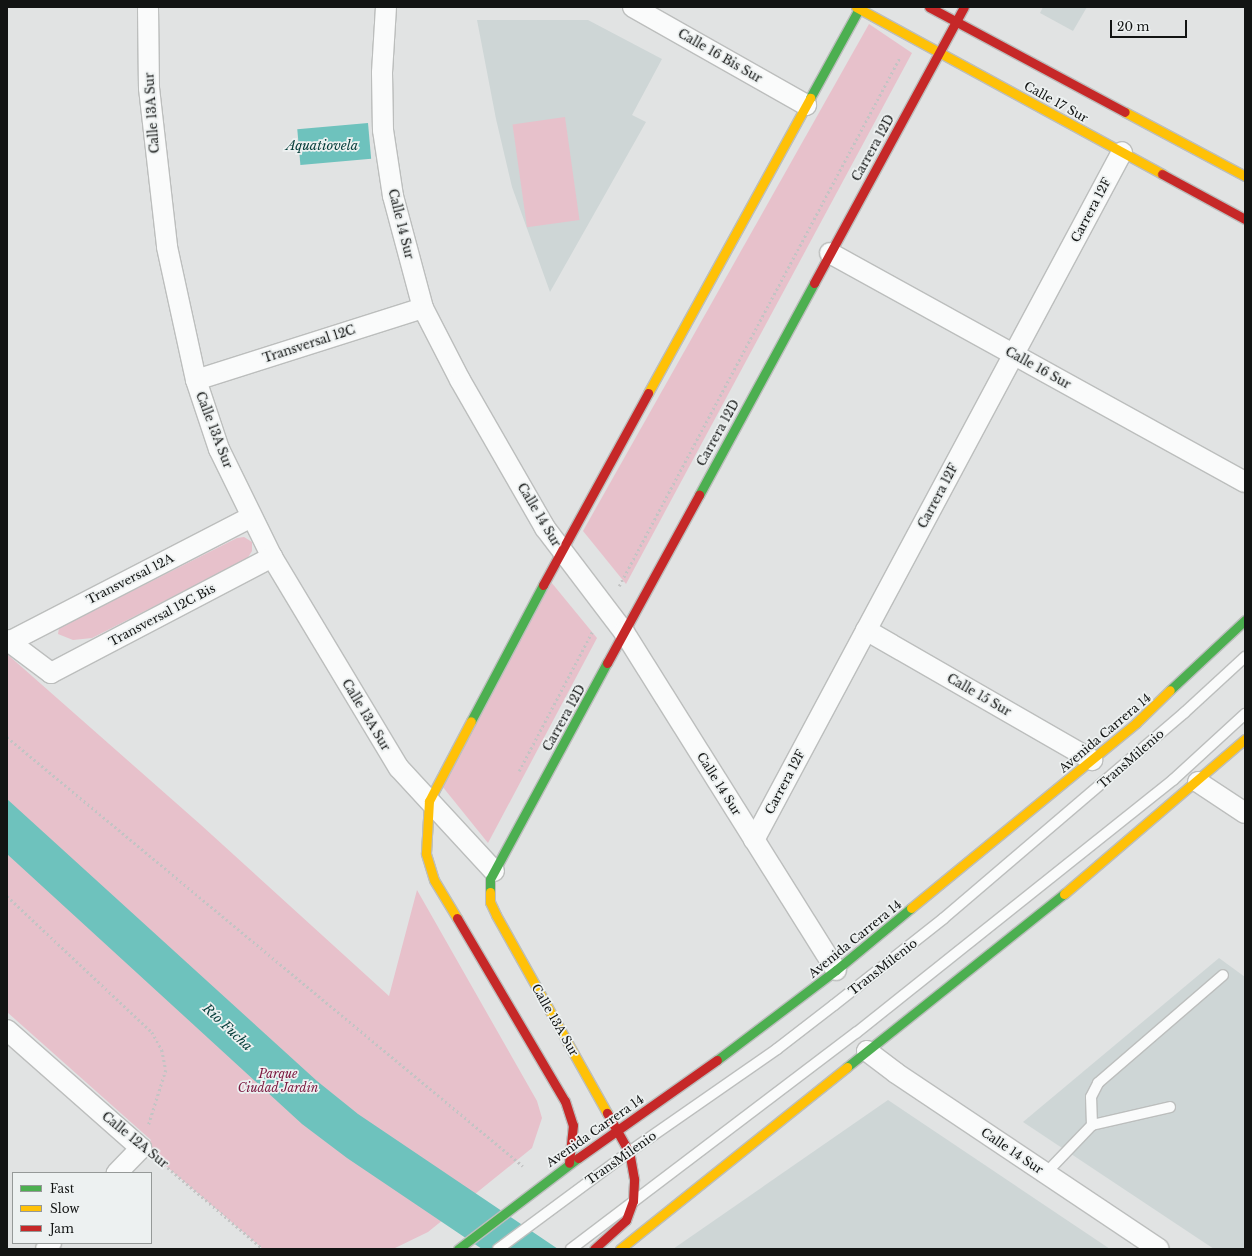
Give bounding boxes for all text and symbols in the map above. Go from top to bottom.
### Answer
scale bar [1112,12,1189,38]
text: 20 m [1117,19,1149,34]
street label: Calle 16 Bis Sur [675,26,765,86]
street label: Calle 13A Sur [142,72,162,154]
street label: Calle 17 Sur [1022,79,1090,125]
street label: Carrera 12D [849,112,897,184]
water label: Aquatiovela [286,138,358,154]
street label: Carrera 12F [1068,175,1114,245]
street label: Calle 14 Sur [385,187,417,261]
street label: Transversal 12C [261,322,357,366]
street label: Calle 16 Sur [1003,344,1073,392]
street label: Calle 13A Sur [193,389,235,471]
street label: Carrera 12D [694,397,742,469]
street label: Carrera 12F [915,461,961,531]
street label: Calle 14 Sur [514,481,564,549]
street label: Transversal 12A [84,551,176,607]
street label: Transversal 12C Bis [106,581,218,649]
street label: Calle 15 Sur [944,671,1014,719]
street label: Calle 13A Sur [339,676,393,754]
street label: Carrera 12D [540,682,588,754]
street label: Avenida Carrera 14 [1056,690,1154,776]
street label: TransMilenio [1095,726,1167,792]
street label: Carrera 12F [762,747,808,817]
street label: Calle 14 Sur [694,750,744,818]
street label: Avenida Carrera 14 [806,897,904,981]
street label: TransMilenio [846,936,920,998]
street label: Calle 13A Sur [528,981,582,1059]
water label: Río Fucha [199,1001,255,1055]
park label: Parque Ciudad Jardín [237,1067,319,1095]
street label: Avenida Carrera 14 [543,1092,647,1170]
street label: Calle 12A Sur [99,1109,171,1171]
street label: Calle 14 Sur [978,1125,1046,1177]
street label: TransMilenio [583,1128,659,1188]
legend [12,1172,152,1244]
text: Fast [50,1181,74,1196]
text: Slow [50,1201,79,1216]
text: Jam [50,1221,74,1236]

